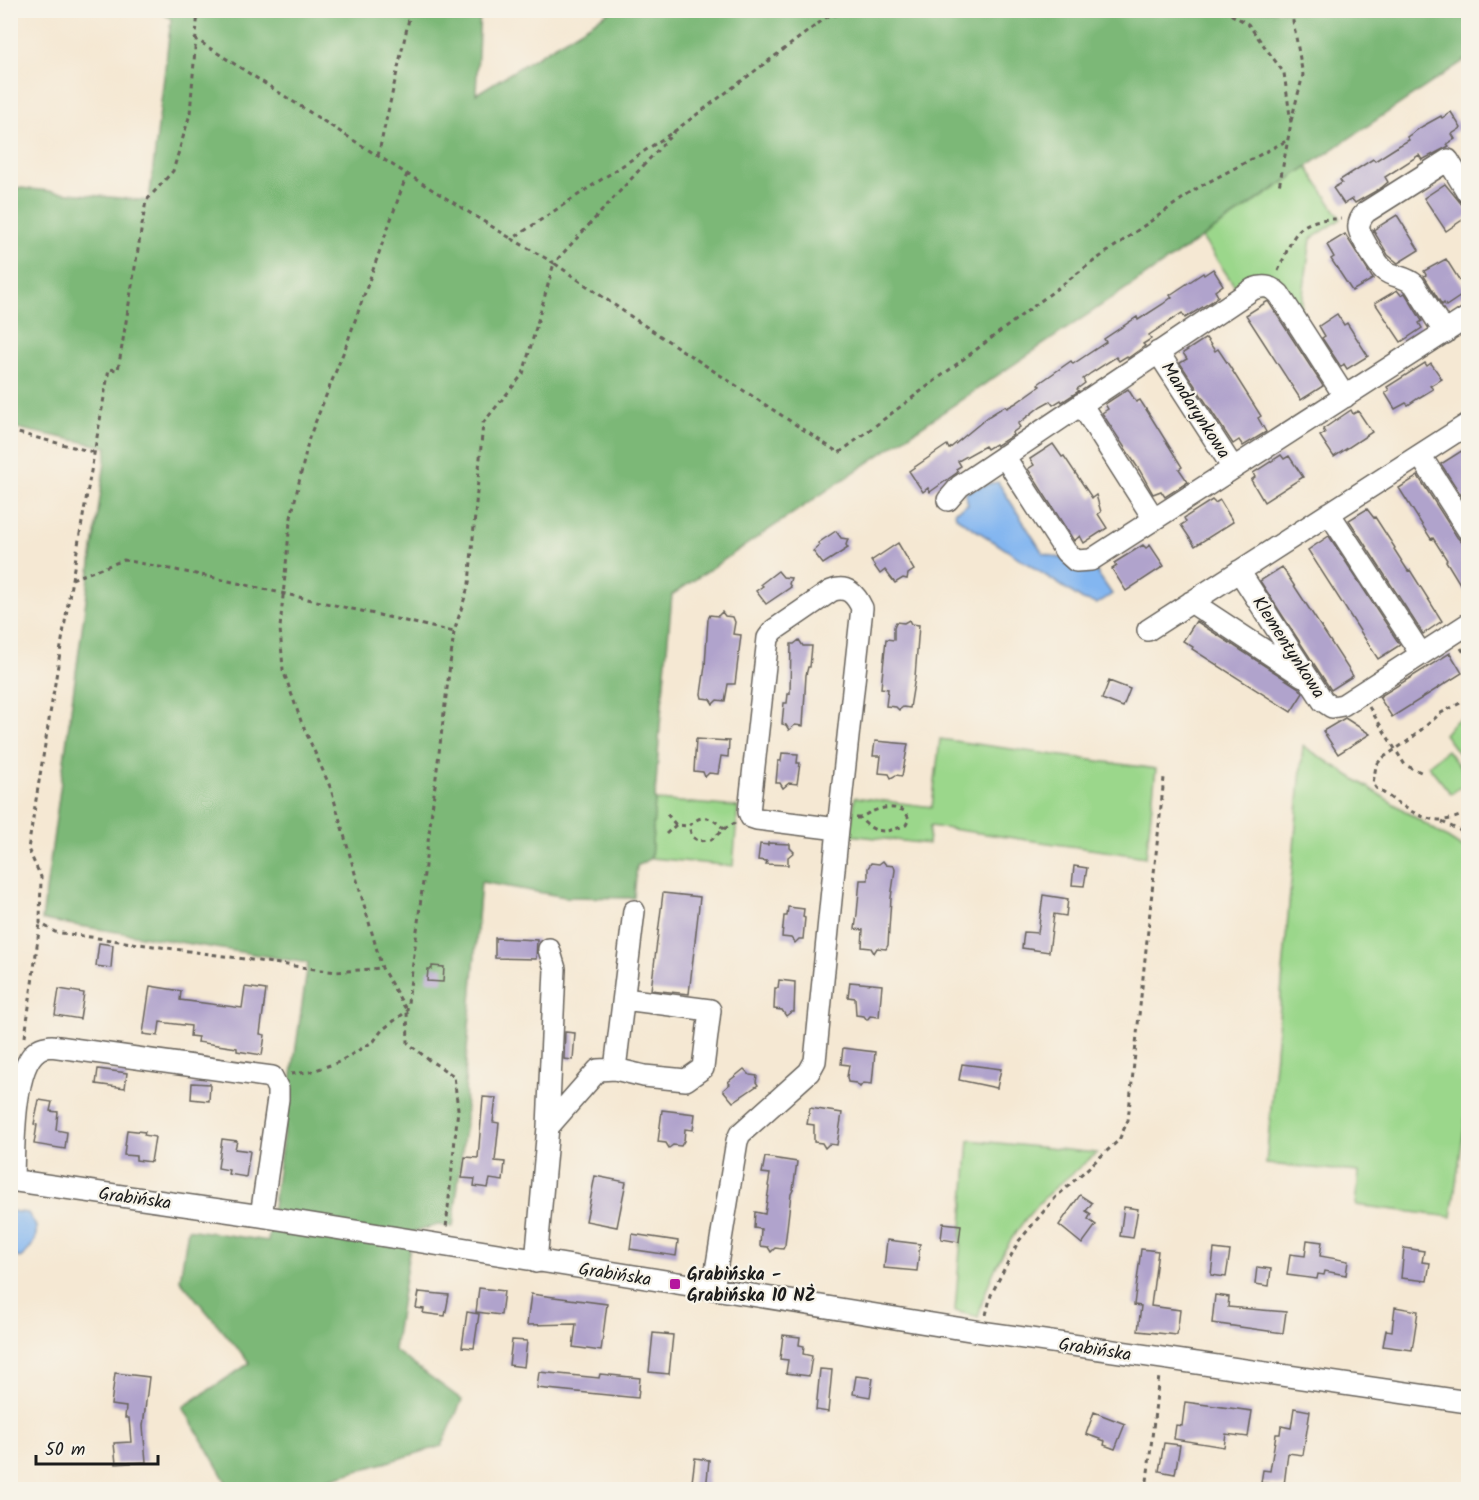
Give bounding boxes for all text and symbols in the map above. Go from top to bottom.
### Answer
street label: Mandarynkowa [1152,356,1237,465]
street label: Klementynkowa [1244,591,1332,705]
street label: Grabińska [96,1180,173,1219]
street label: Grabińska [576,1255,653,1296]
place label: Grabińska - Grabińska 10 NŻ [687,1261,816,1311]
marker: Grabińska - Grabińska 10 NŻ [668,1277,682,1291]
street label: Grabińska [1056,1330,1133,1371]
scale bar [36,1428,158,1466]
text: 50 m [45,1436,85,1465]

